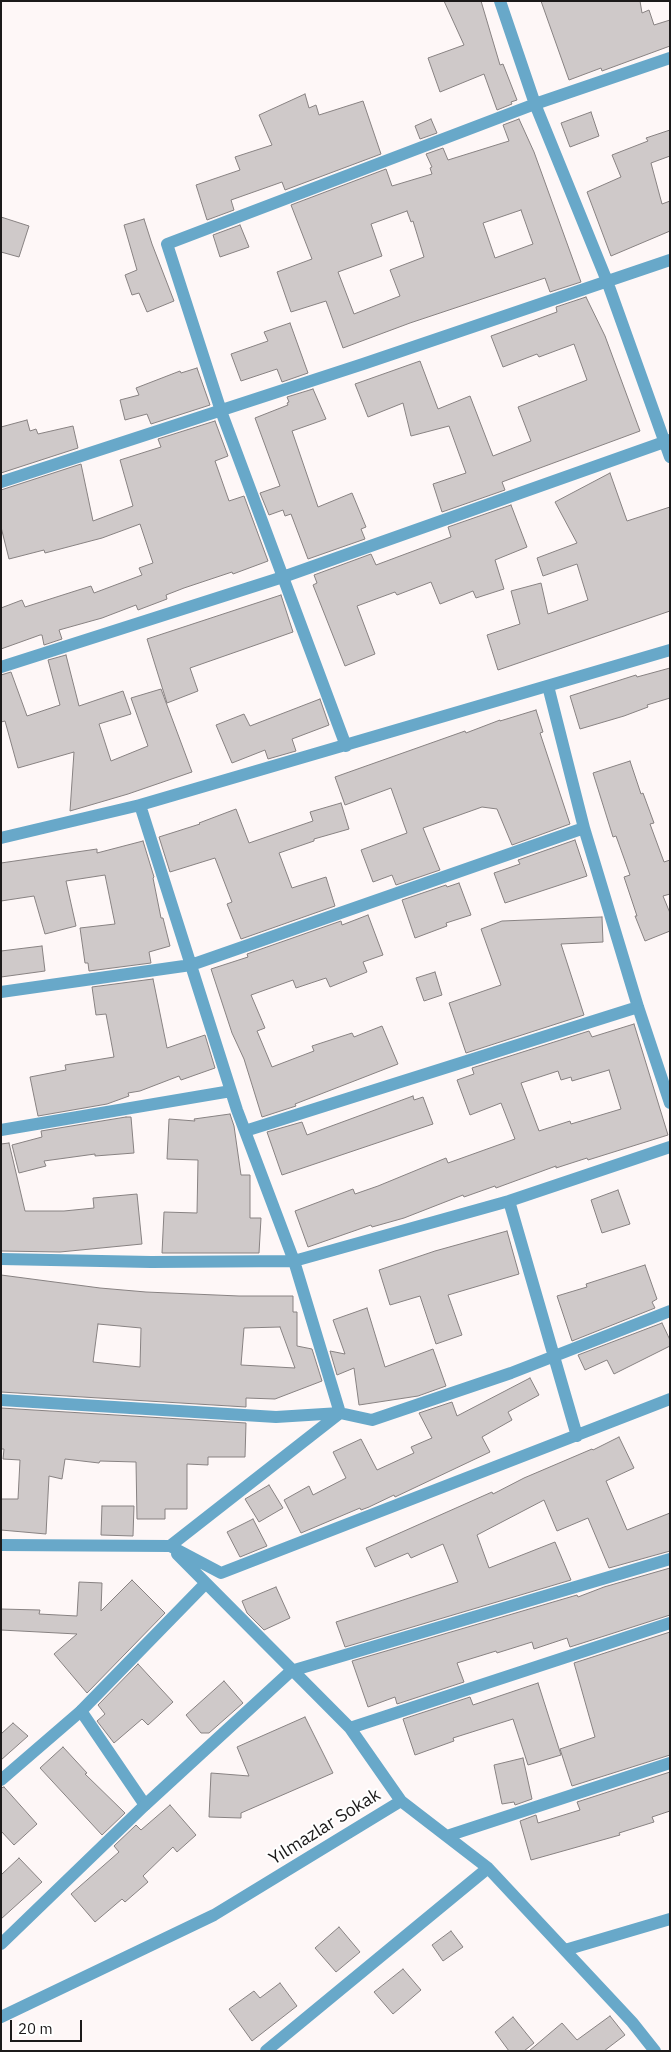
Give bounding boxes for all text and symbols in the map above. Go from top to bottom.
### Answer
street label: Yılmazlar Sokak [265,1784,385,1870]
scale bar [12,2010,85,2042]
text: 20 m [18,2019,53,2038]

